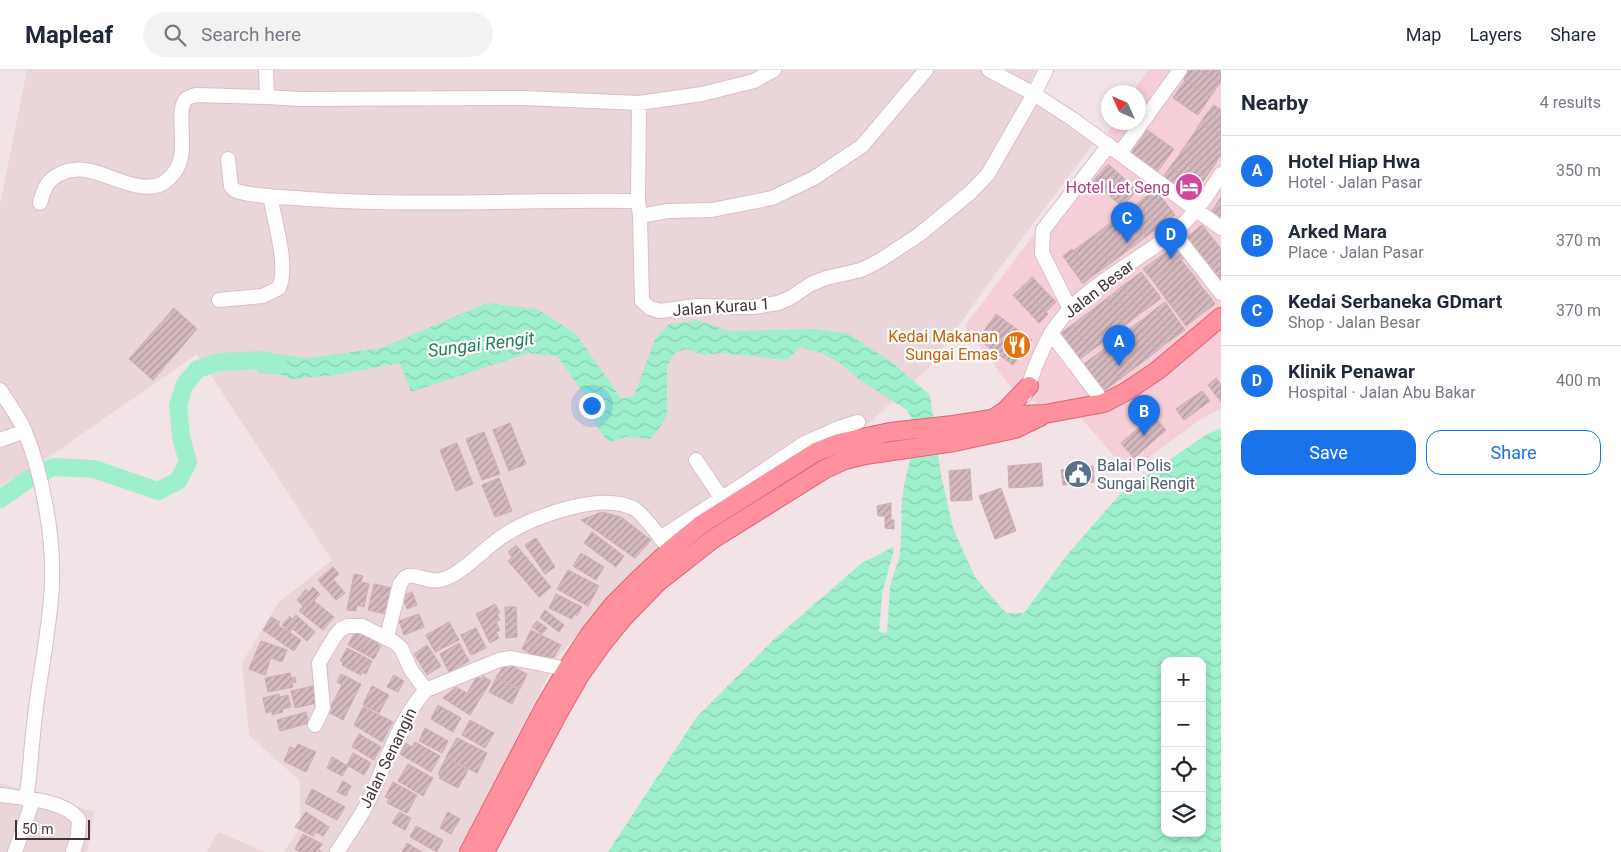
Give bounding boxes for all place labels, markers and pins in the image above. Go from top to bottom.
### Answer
hotel icon: Hotel Let Seng [1174,172,1204,202]
place label: Hotel Let Seng [1066,178,1170,197]
pin: C [1111,202,1143,243]
pin: D [1155,218,1187,259]
pin: A [1103,325,1135,366]
place label: Kedai Makanan Sungai Emas [888,327,998,364]
restaurant icon: Kedai Makanan Sungai Emas [1002,330,1032,360]
pin: B [1128,395,1160,436]
place label: Balai Polis Sungai Rengit [1097,456,1195,493]
public building icon: Balai Polis Sungai Rengit [1063,459,1093,489]

